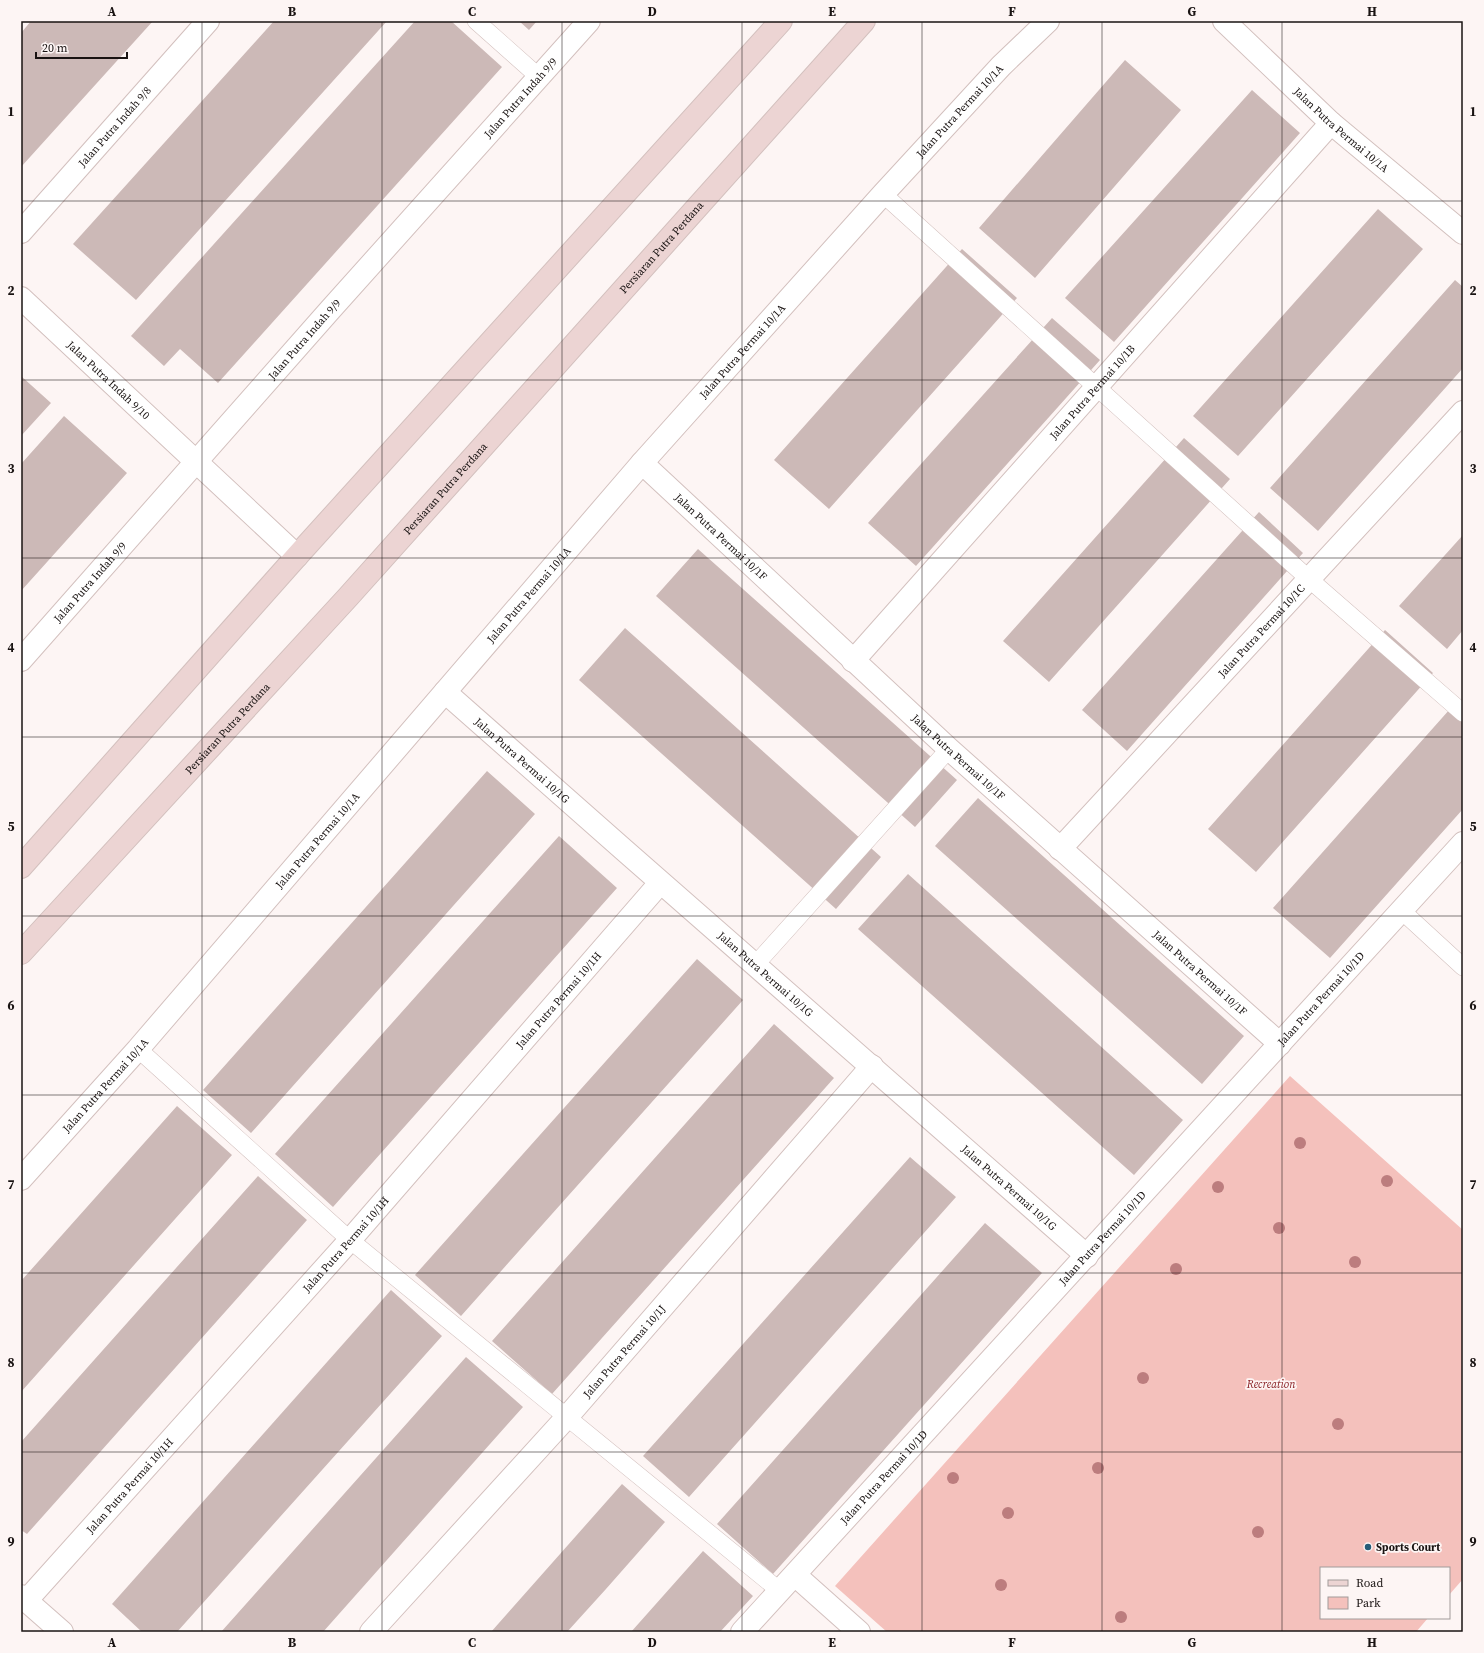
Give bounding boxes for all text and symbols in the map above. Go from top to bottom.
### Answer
text: A [108,3,117,20]
text: B [288,3,297,20]
text: C [468,3,476,20]
text: D [647,3,657,20]
text: E [828,3,836,20]
text: F [1008,3,1016,20]
text: G [1188,3,1197,20]
text: H [1367,3,1377,20]
scale bar [36,34,127,60]
text: 20 m [42,40,68,56]
street label: Jalan Putra Indah 9/9 [480,54,560,142]
street label: Jalan Putra Permai 10/1A [912,60,1007,162]
street label: Jalan Putra Indah 9/8 [74,83,154,171]
street label: Jalan Putra Permai 10/1A [1290,83,1393,176]
text: 1 [7,103,15,120]
text: 1 [1469,103,1477,120]
street label: Persiaran Putra Perdana [616,198,707,297]
text: 2 [7,282,15,299]
text: 2 [1469,282,1477,299]
street label: Jalan Putra Indah 9/9 [264,296,344,383]
street label: Jalan Putra Permai 10/1A [695,300,789,402]
street label: Jalan Putra Indah 9/10 [63,337,154,423]
street label: Jalan Putra Permai 10/1B [1045,341,1138,443]
street label: Persiaran Putra Perdana [400,439,491,538]
text: 3 [7,460,15,477]
text: 3 [1469,460,1477,477]
street label: Jalan Putra Permai 10/1F [671,489,771,584]
street label: Jalan Putra Indah 9/9 [49,538,130,626]
street label: Jalan Putra Permai 10/1A [483,543,575,647]
street label: Jalan Putra Permai 10/1C [1214,581,1308,681]
text: 4 [7,639,15,656]
text: 4 [1469,639,1477,656]
street label: Persiaran Putra Perdana [182,679,273,777]
street label: Jalan Putra Permai 10/1F [908,710,1009,804]
street label: Jalan Putra Permai 10/1G [471,714,573,807]
street label: Jalan Putra Permai 10/1A [271,789,363,892]
text: 5 [7,818,15,835]
text: 5 [1469,818,1477,835]
street label: Jalan Putra Permai 10/1F [1149,926,1251,1019]
street label: Jalan Putra Permai 10/1G [714,927,817,1020]
street label: Jalan Putra Permai 10/1H [512,948,605,1052]
street label: Jalan Putra Permai 10/1D [1273,948,1368,1050]
text: 6 [7,997,15,1014]
text: 6 [1469,997,1477,1014]
street label: Jalan Putra Permai 10/1A [58,1034,152,1136]
street label: Jalan Putra Permai 10/1G [958,1141,1060,1234]
text: 7 [7,1176,15,1193]
text: 7 [1469,1176,1477,1193]
street label: Jalan Putra Permai 10/1D [1055,1187,1149,1289]
street label: Jalan Putra Permai 10/1H [298,1193,392,1296]
street label: Jalan Putra Permai 10/1J [579,1302,669,1402]
text: 8 [7,1354,15,1371]
text: 8 [1469,1354,1477,1371]
park label: Recreation [1246,1377,1296,1392]
street label: Jalan Putra Permai 10/1D [836,1427,931,1528]
street label: Jalan Putra Permai 10/1H [82,1434,177,1537]
text: 9 [7,1533,15,1550]
text: 9 [1469,1533,1477,1550]
place label: Sports Court [1376,1540,1441,1555]
marker: Sports Court [1363,1542,1373,1552]
legend [1320,1567,1450,1619]
text: Road [1356,1575,1383,1591]
text: Park [1356,1595,1381,1611]
text: A [108,1634,117,1651]
text: B [288,1634,297,1651]
text: C [468,1634,476,1651]
text: D [647,1634,657,1651]
text: E [828,1634,836,1651]
text: F [1008,1634,1016,1651]
text: G [1188,1634,1197,1651]
text: H [1367,1634,1377,1651]

